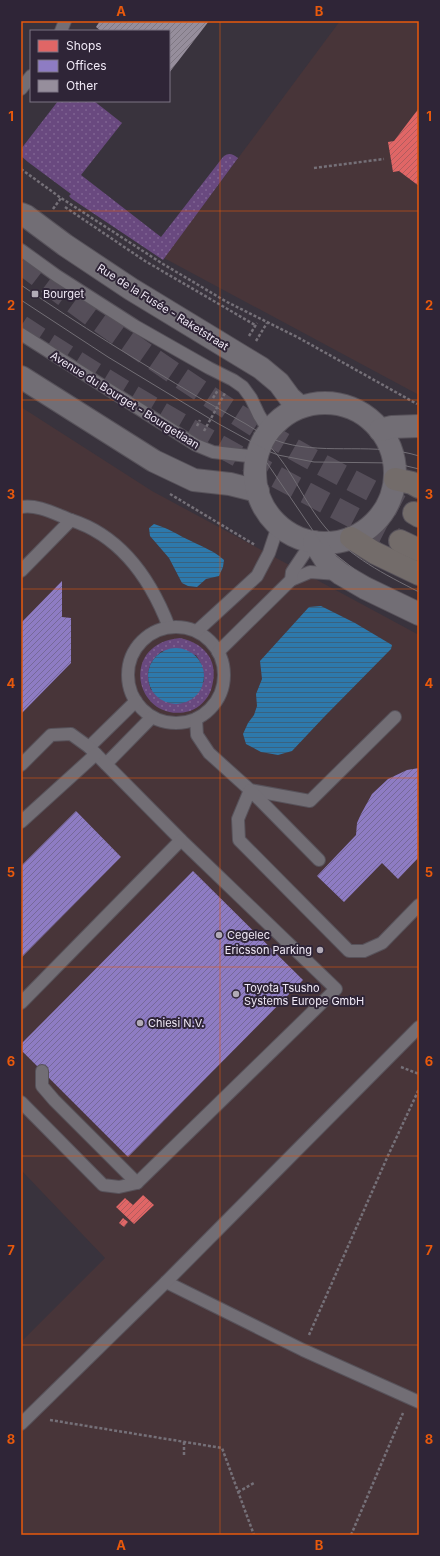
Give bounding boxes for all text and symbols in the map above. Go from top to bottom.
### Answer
text: A [116,3,126,19]
text: B [315,3,324,19]
legend [30,30,170,102]
text: Shops [66,38,102,53]
text: Offices [66,58,107,73]
text: Other [66,78,98,93]
text: 1 [8,108,14,124]
text: 1 [426,108,432,124]
street label: Rue de la Fusée - Raketstraat [95,261,232,353]
place label: Bourget [43,287,84,301]
marker: Bourget [30,289,40,299]
text: 2 [7,297,15,313]
text: 2 [425,297,433,313]
street label: Avenue du Bourget - Bourgetlaan [48,348,202,452]
text: 3 [7,486,15,502]
text: 3 [425,486,433,502]
text: 4 [7,675,16,691]
text: 4 [425,675,434,691]
text: 5 [7,864,15,880]
text: 5 [425,864,433,880]
place label: Cegelec [227,928,270,942]
marker: Cegelec [214,930,224,940]
place label: Ericsson Parking [225,943,312,957]
marker: Ericsson Parking [315,945,325,955]
place label: Toyota Tsusho Systems Europe GmbH [244,981,364,1008]
marker: Toyota Tsusho Systems Europe GmbH [231,989,241,999]
place label: Chiesi N.V. [148,1016,204,1030]
marker: Chiesi N.V. [135,1018,145,1028]
text: 6 [7,1053,15,1069]
text: 6 [425,1053,433,1069]
text: 7 [7,1242,15,1258]
text: 7 [425,1242,433,1258]
text: 8 [7,1431,15,1447]
text: 8 [425,1431,433,1447]
text: A [116,1537,126,1553]
text: B [315,1537,324,1553]

